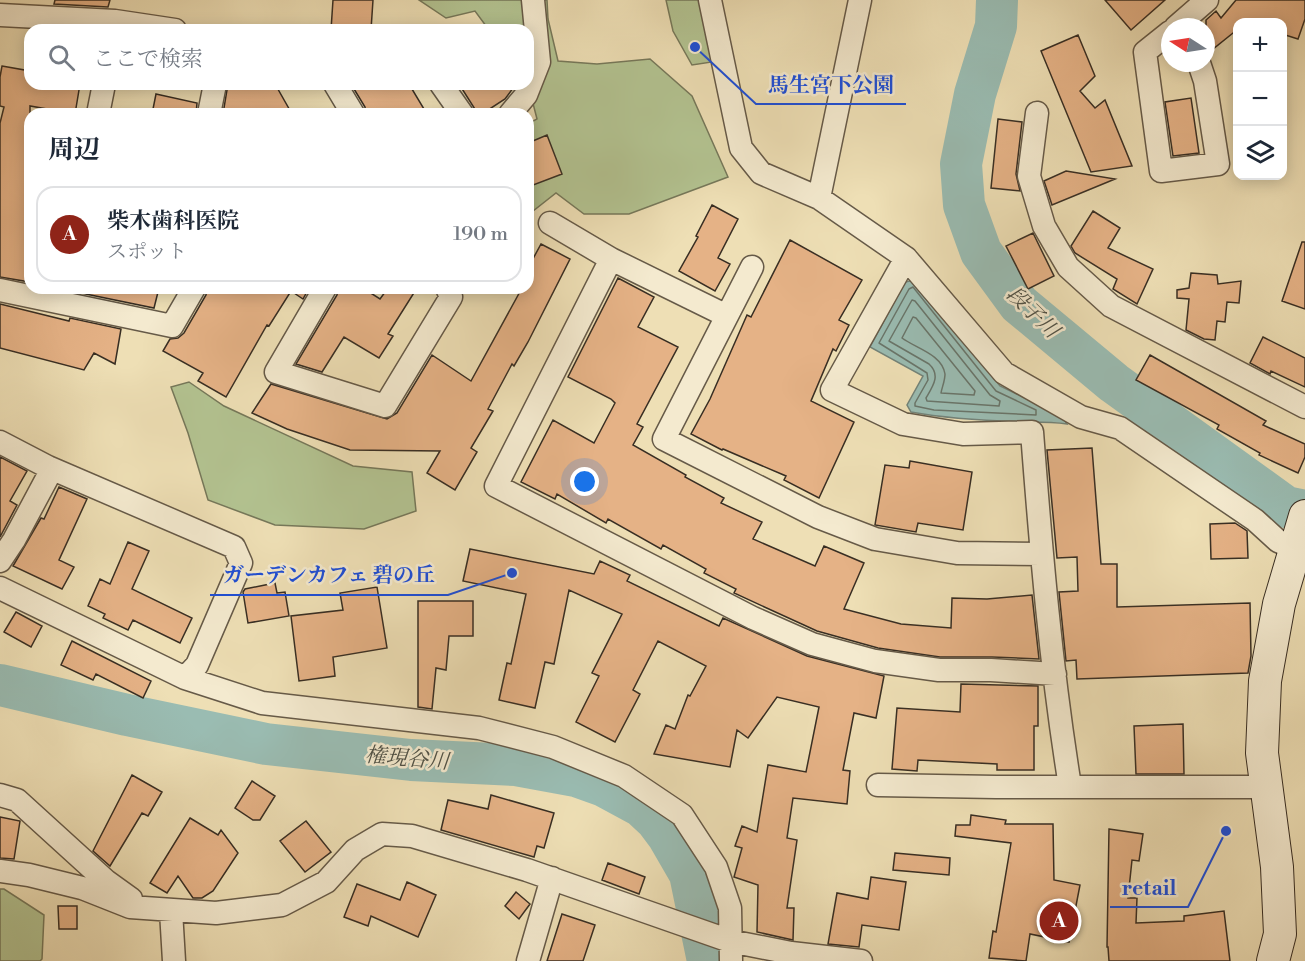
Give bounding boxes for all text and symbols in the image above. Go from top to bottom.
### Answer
north arrow [1161,18,1215,72]
map controls [1233,18,1287,180]
button: + [1233,18,1287,72]
search box [24,24,534,90]
icon: search [45,41,78,74]
text: ここで検索 [93,46,203,73]
callout: 馬生宮下公園 [756,65,906,104]
button: − [1233,72,1287,126]
text: 馬生宮下公園 [768,73,894,99]
button: layers [1233,126,1287,180]
text: 周辺 [48,134,100,166]
text: 柴木歯科医院 [107,208,239,235]
text: A [62,222,77,247]
text: 190 m [453,222,508,247]
text: スポット [107,240,187,265]
water label: 段子川 [1001,281,1065,345]
your location [570,467,599,496]
callout: ガーデンカフェ 碧の丘 [210,556,448,595]
text: ガーデンカフェ 碧の丘 [223,563,435,589]
water label: 権現谷川 [364,742,452,776]
callout: retail [1110,868,1188,907]
text: retail [1122,876,1176,902]
pin: A [1040,898,1078,944]

